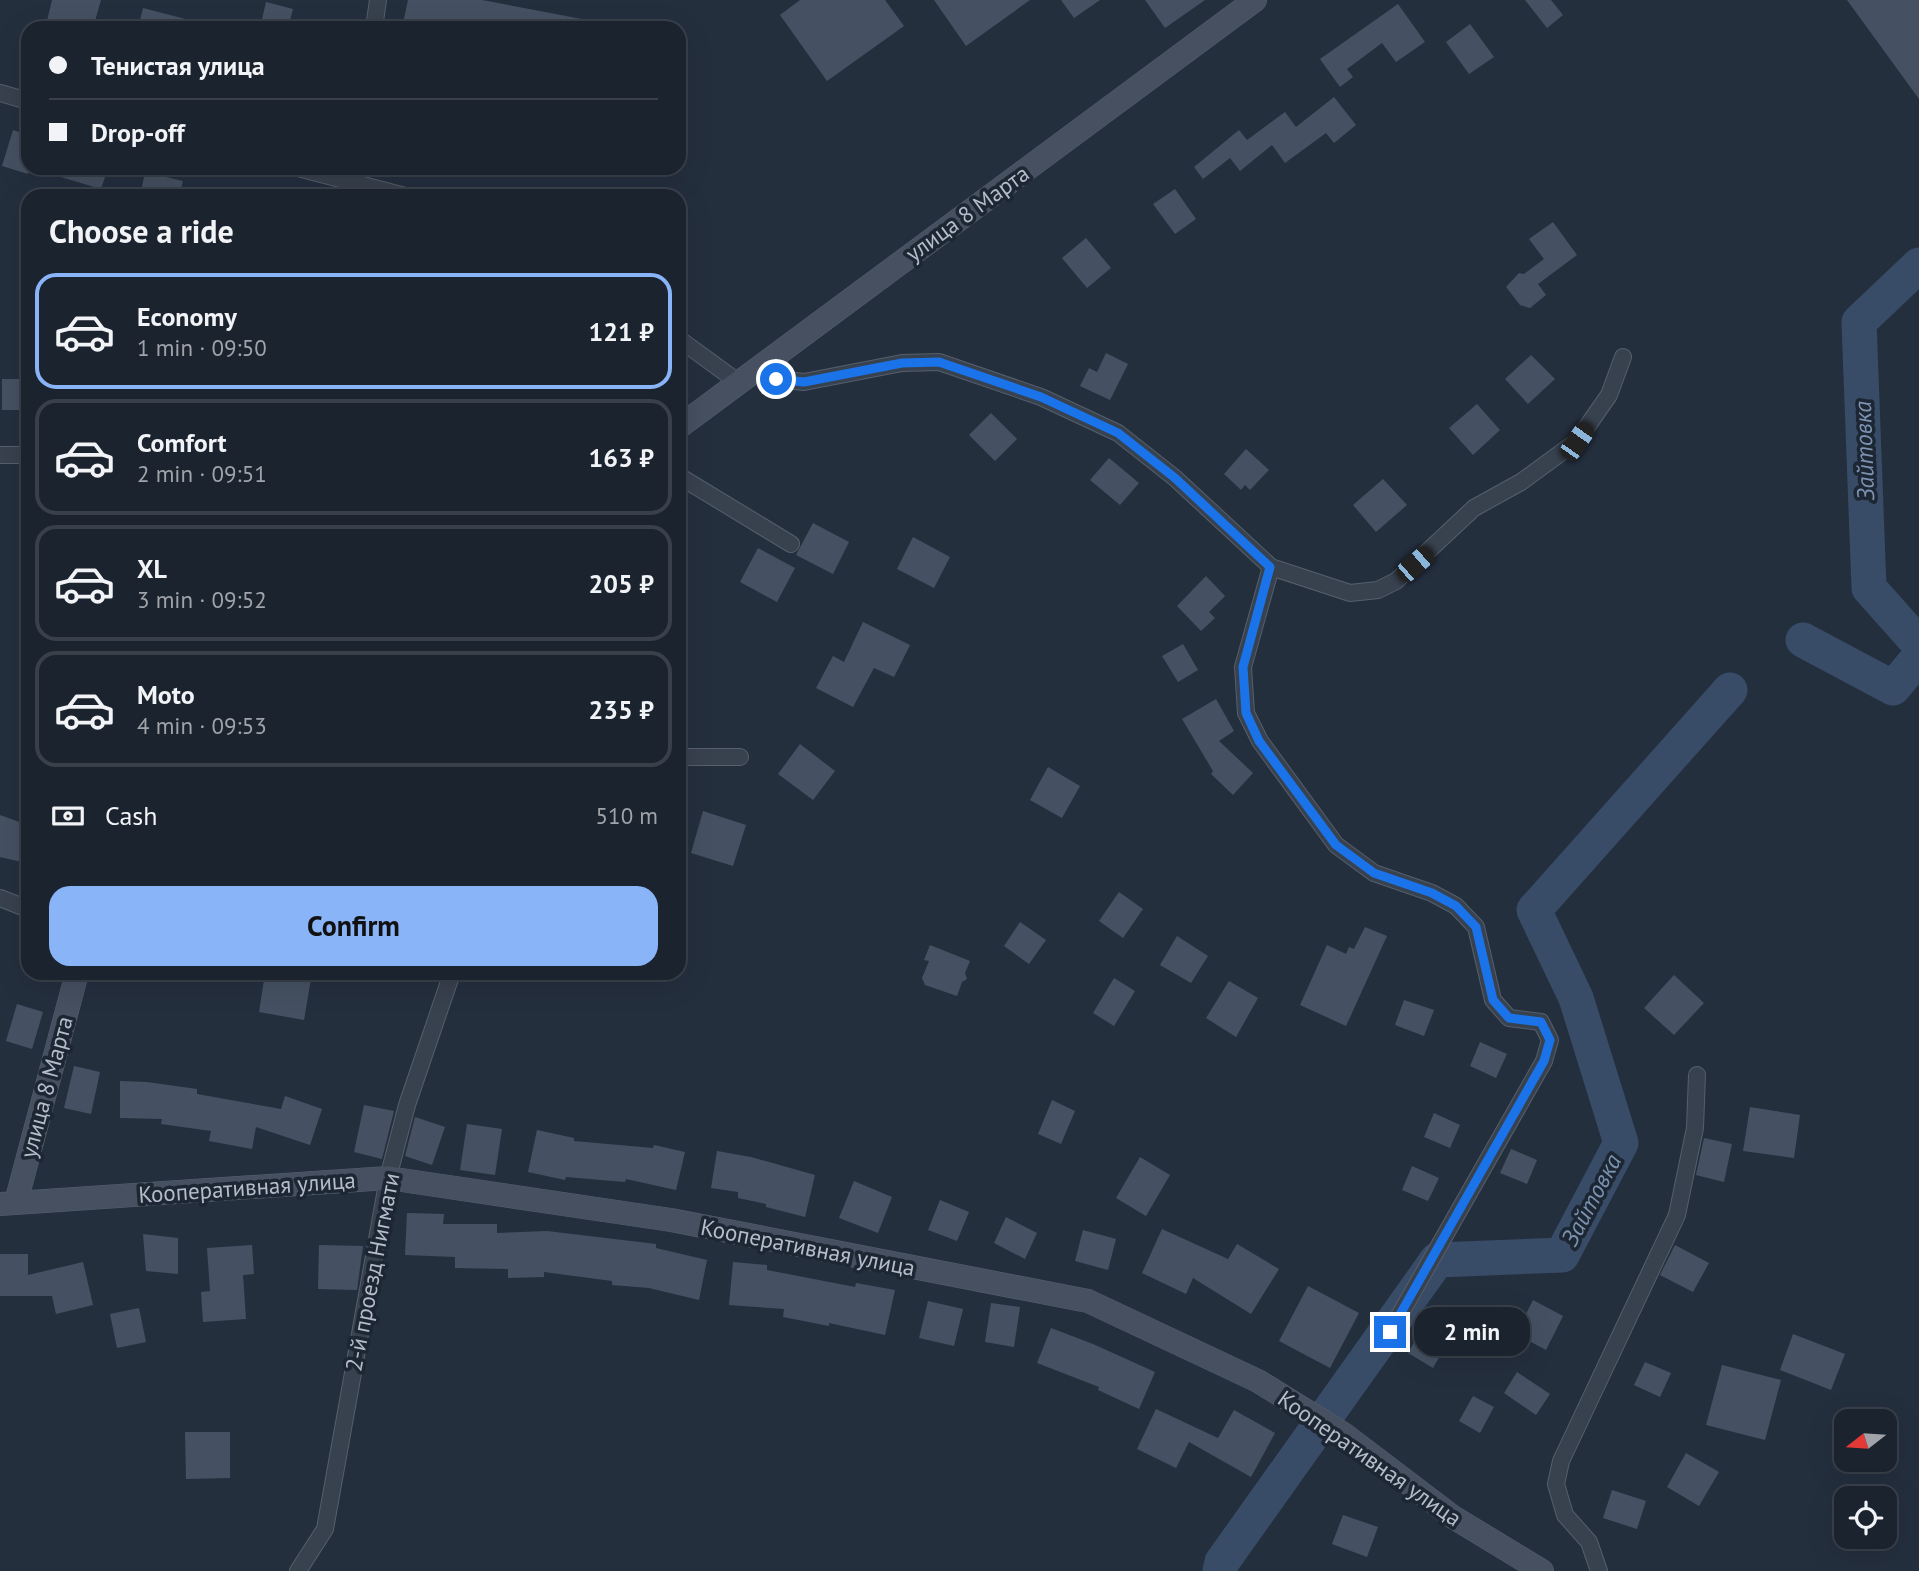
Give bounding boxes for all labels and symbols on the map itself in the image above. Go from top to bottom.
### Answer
street label: улица 8 Марта [900,158,1034,268]
route start [760,363,792,395]
water label: Зайтовка [1847,400,1881,501]
car [1557,418,1598,464]
car [1393,542,1438,586]
street label: улица 8 Марта [13,1013,79,1161]
water label: Зайтовка [1554,1148,1628,1251]
street label: Кооперативная улица [137,1165,357,1209]
street label: 2-й проезд Нигмати [339,1170,405,1374]
street label: Кооперативная улица [698,1212,918,1282]
callout: 2 min [1414,1308,1530,1356]
route end [1374,1316,1406,1348]
street label: Кооперативная улица [1273,1384,1467,1532]
north arrow [1834,1409,1897,1472]

